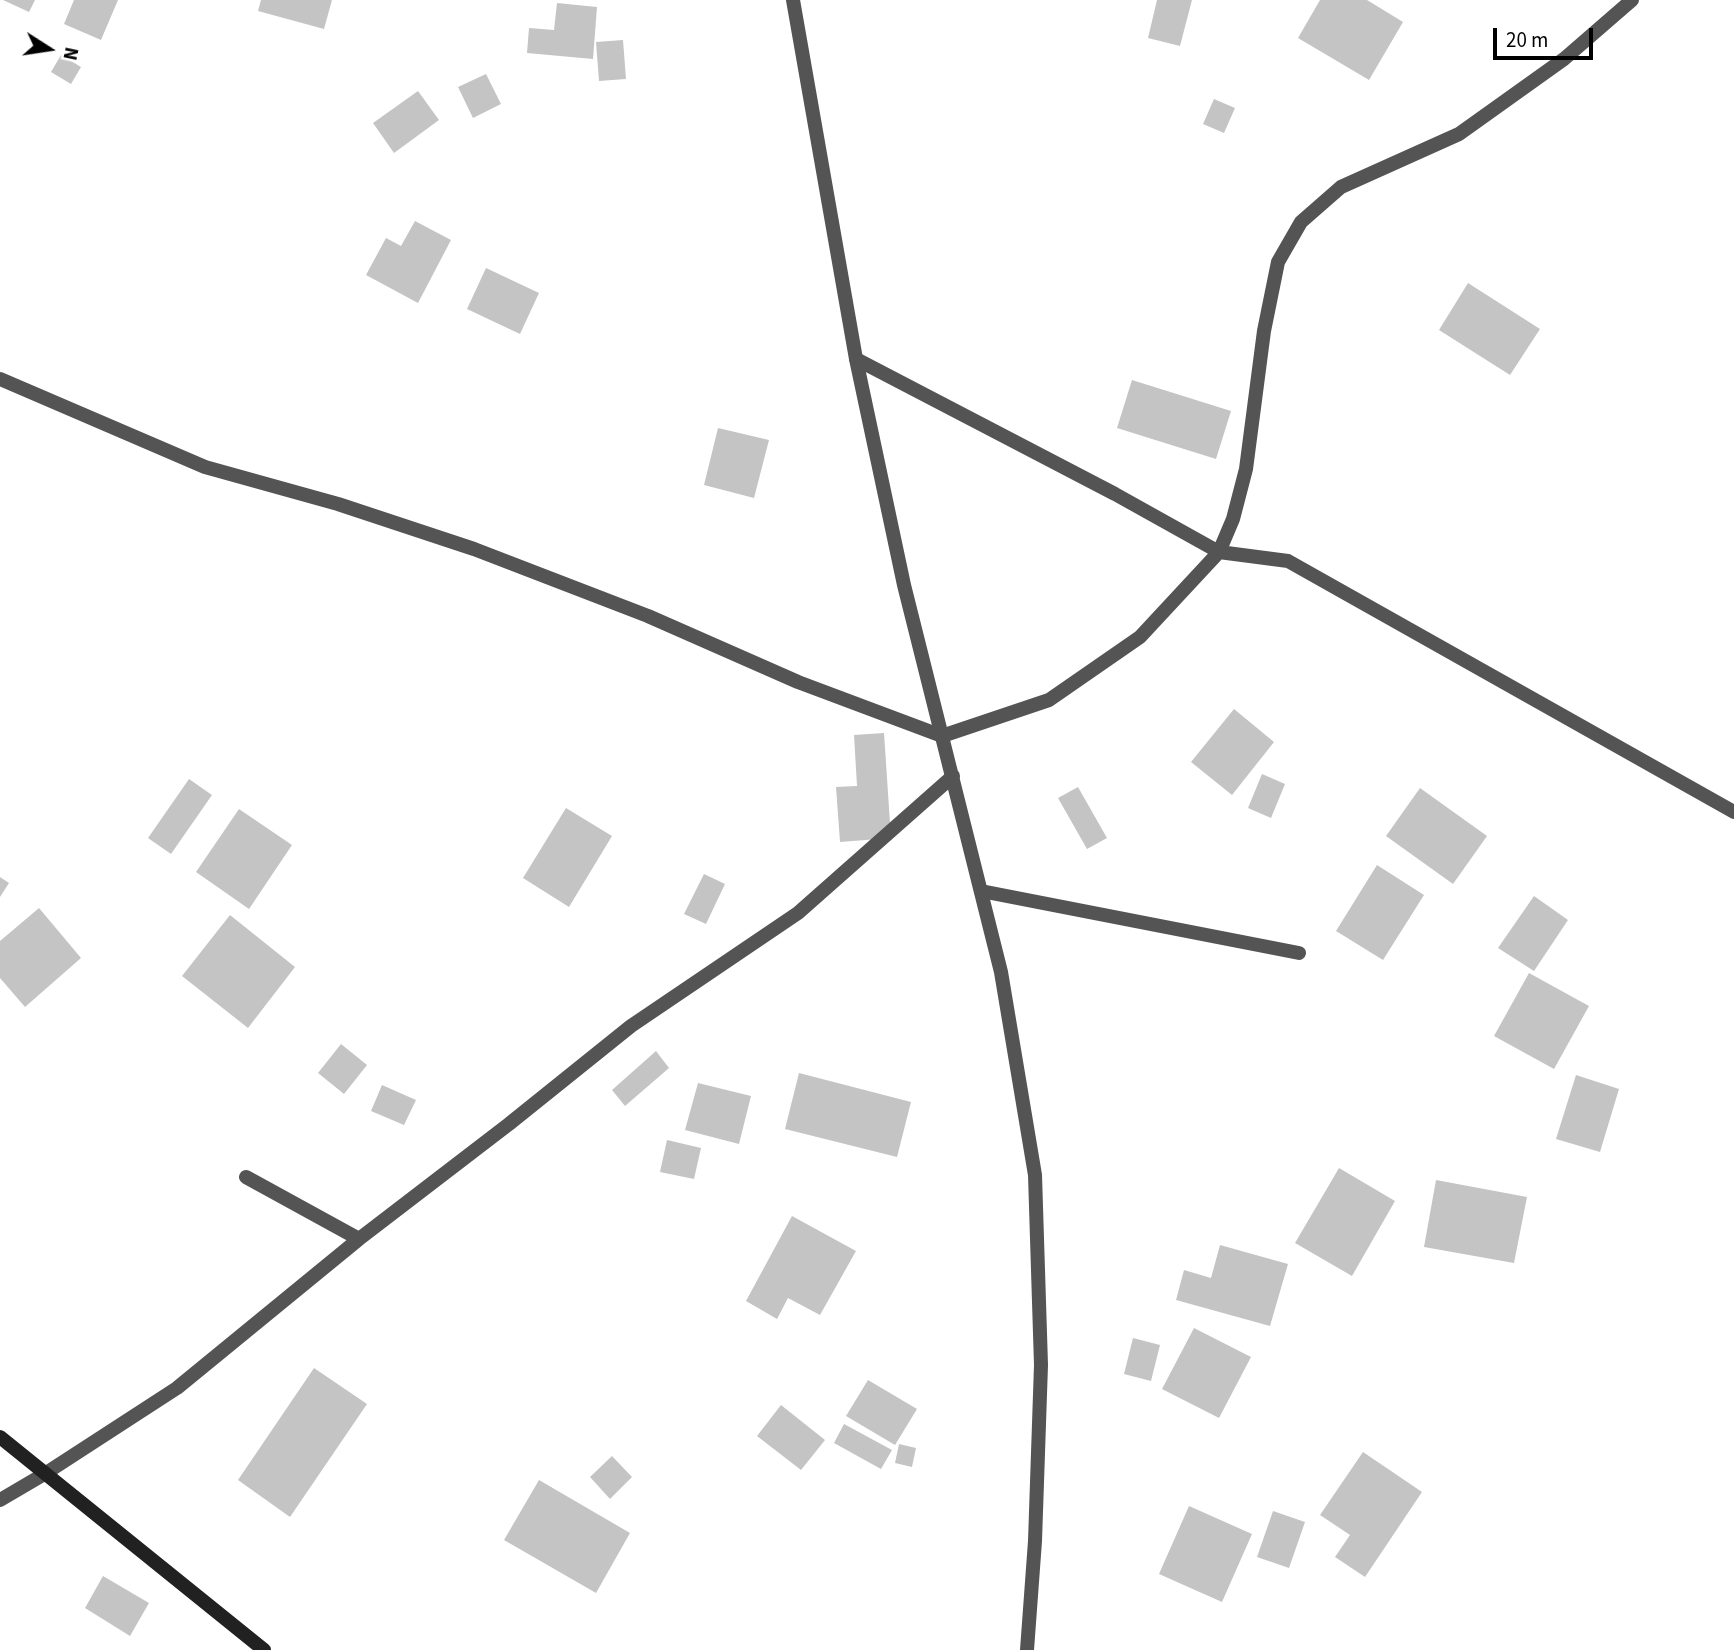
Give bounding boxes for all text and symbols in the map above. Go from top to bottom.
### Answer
north arrow [14,14,84,84]
scale bar [1496,14,1596,58]
text: 20 m [1506,25,1548,55]
text: N [56,44,85,62]

